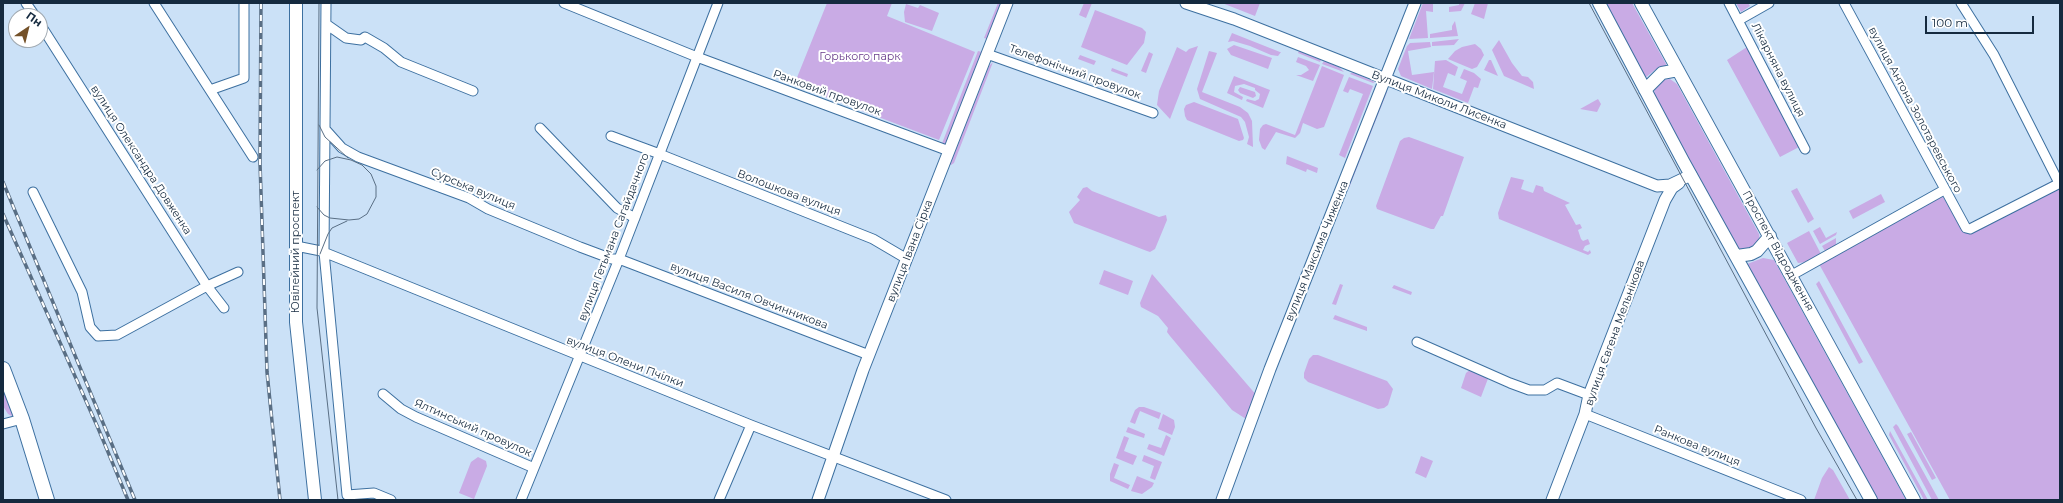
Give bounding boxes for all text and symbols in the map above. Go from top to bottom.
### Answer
north arrow [8,8,48,48]
text: Пн [23,8,45,29]
scale bar [1927,8,2036,34]
text: 100 m [1932,15,1968,30]
street label: Лікарняна вулиця [1749,21,1807,119]
street label: вулиця Антона Золотаревського [1865,25,1965,195]
street label: Телефонічний провулок [1007,42,1143,102]
park label: Горького парк [819,50,901,64]
street label: Ранковий провулок [771,67,883,119]
street label: Вулиця Миколи Лисенка [1370,68,1508,132]
street label: вулиця Олександра Довженка [88,83,194,237]
street label: вулиця Гетьмана Сагайдачного [576,151,652,323]
street label: Сурська вулиця [429,165,517,213]
street label: Волошкова вулиця [735,167,843,219]
street label: вулиця Максима Чиженка [1283,179,1351,323]
street label: Проспект Відродження [1739,188,1817,314]
street label: Ювілейний проспект [289,191,303,313]
street label: вулиця Івана Сірка [884,198,936,304]
street label: вулиця Євгена Мельнікова [1582,258,1648,408]
street label: вулиця Василя Овчинникова [668,260,830,332]
street label: вулиця Олени Пчілки [564,334,686,390]
street label: Ялтинський провулок [412,396,534,460]
street label: Ранкова вулиця [1652,423,1742,469]

